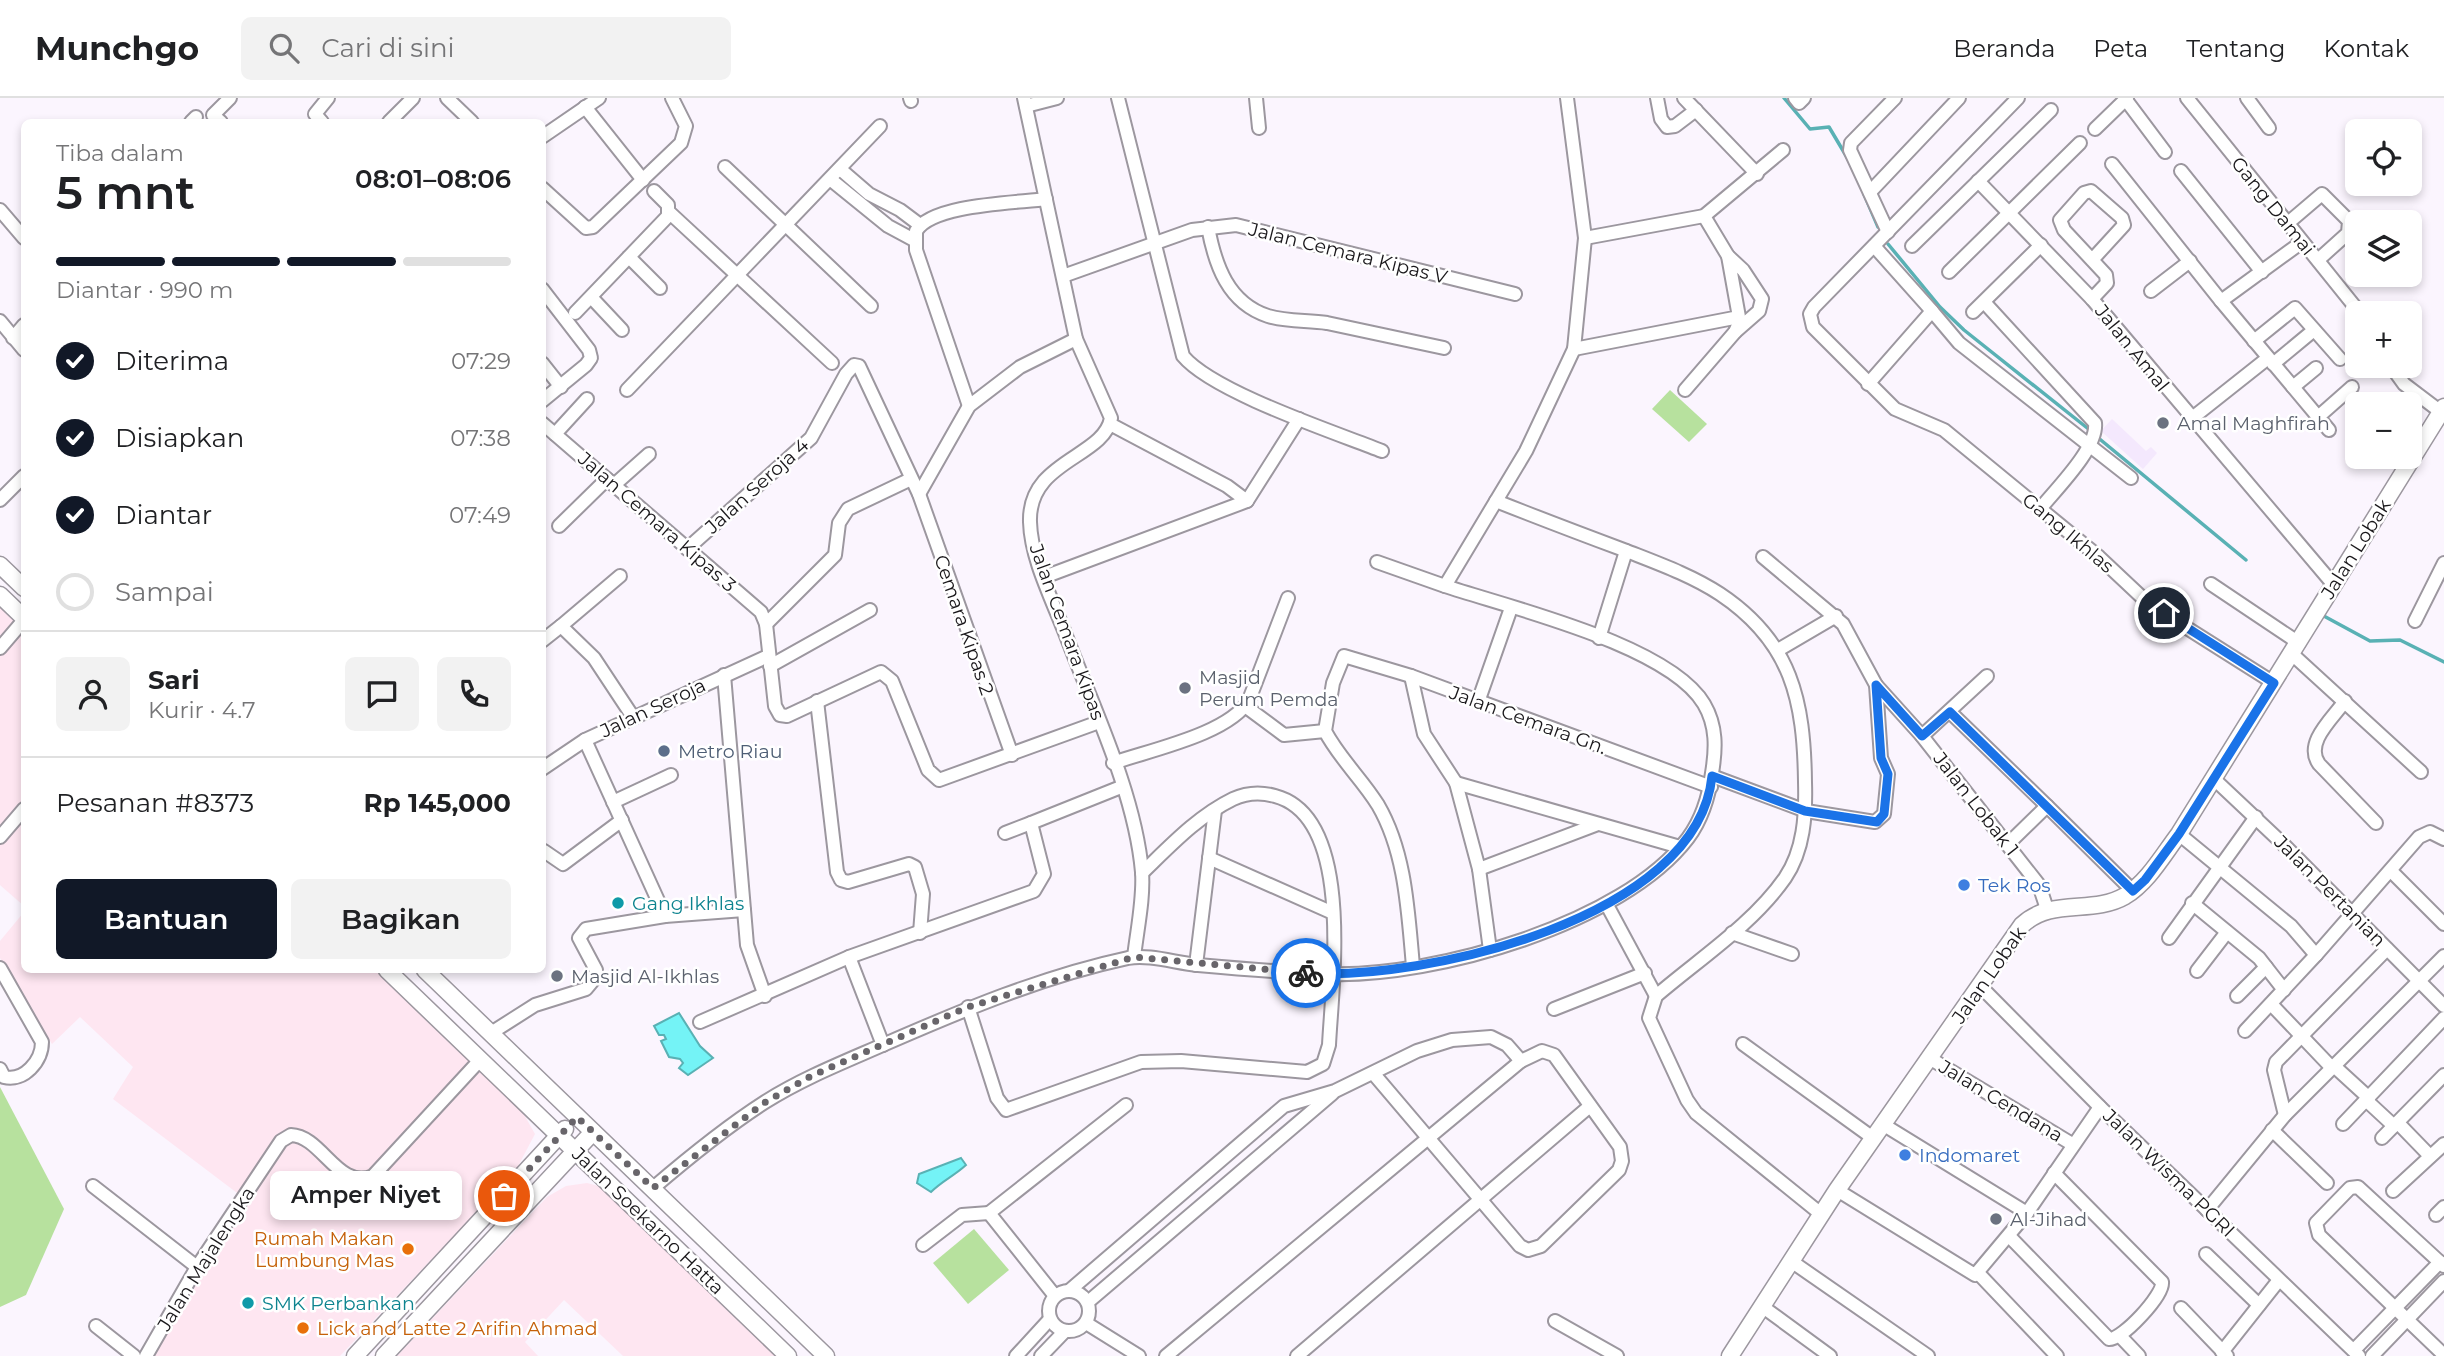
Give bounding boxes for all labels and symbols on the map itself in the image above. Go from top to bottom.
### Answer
street label: Gang Damai [2226,152,2320,260]
street label: Jalan Cemara Kipas V [1245,217,1450,289]
street label: Jalan Amal [2089,299,2174,396]
place label: Amal Maghfirah [2177,412,2330,435]
marker: Amal Maghfirah [2155,415,2171,431]
street label: Jalan Seroja 4 [700,433,814,539]
street label: Jalan Cemara Kipas 3 [573,447,741,597]
street label: Gang Ikhlas [2018,488,2118,578]
street label: Jalan Lobak [2316,494,2396,604]
street label: Jalan Cemara Kipas [1024,540,1110,723]
street label: Cemara Kipas 2 [929,552,999,698]
pin [2134,583,2194,643]
place label: Masjid Perum Pemda [1199,666,1339,711]
street label: Jalan Seroja [596,674,709,743]
marker: Masjid Perum Pemda [1177,680,1193,696]
street label: Jalan Cemara Gn. [1445,681,1610,759]
place label: Metro Riau [678,740,782,763]
marker: Metro Riau [656,743,672,759]
street label: Jalan Lobak 1 [1928,747,2024,860]
street label: Jalan Pertanian [2269,830,2391,952]
place label: Tek Ros [1978,874,2051,897]
marker: Tek Ros [1956,877,1972,893]
place label: Gang Ikhlas [632,892,744,915]
marker: Gang Ikhlas [610,895,626,911]
street label: Jalan Lobak [1947,922,2031,1029]
courier [1271,938,1341,1008]
place label: Masjid Al-Ikhlas [571,965,719,988]
marker: Masjid Al-Ikhlas [549,968,565,984]
street label: Jalan Cendana [1934,1054,2067,1147]
street label: Jalan Wisma PGRI [2098,1104,2240,1242]
street label: Jalan Soekarno Hatta [567,1142,729,1299]
place label: Indomaret [1919,1144,2021,1167]
marker: Indomaret [1897,1147,1913,1163]
pin [474,1166,534,1226]
callout: Amper Niyet [270,1172,462,1220]
street label: Jalan Majalengka [152,1183,260,1336]
place label: Al-Jihad [2010,1208,2087,1231]
marker: Al-Jihad [1988,1211,2004,1227]
place label: Rumah Makan Lumbung Mas [254,1227,394,1272]
marker: Rumah Makan Lumbung Mas [400,1241,416,1257]
place label: SMK Perbankan [262,1292,415,1315]
marker: SMK Perbankan [240,1295,256,1311]
place label: Lick and Latte 2 Arifin Ahmad [317,1317,598,1340]
marker: Lick and Latte 2 Arifin Ahmad [295,1320,311,1336]

